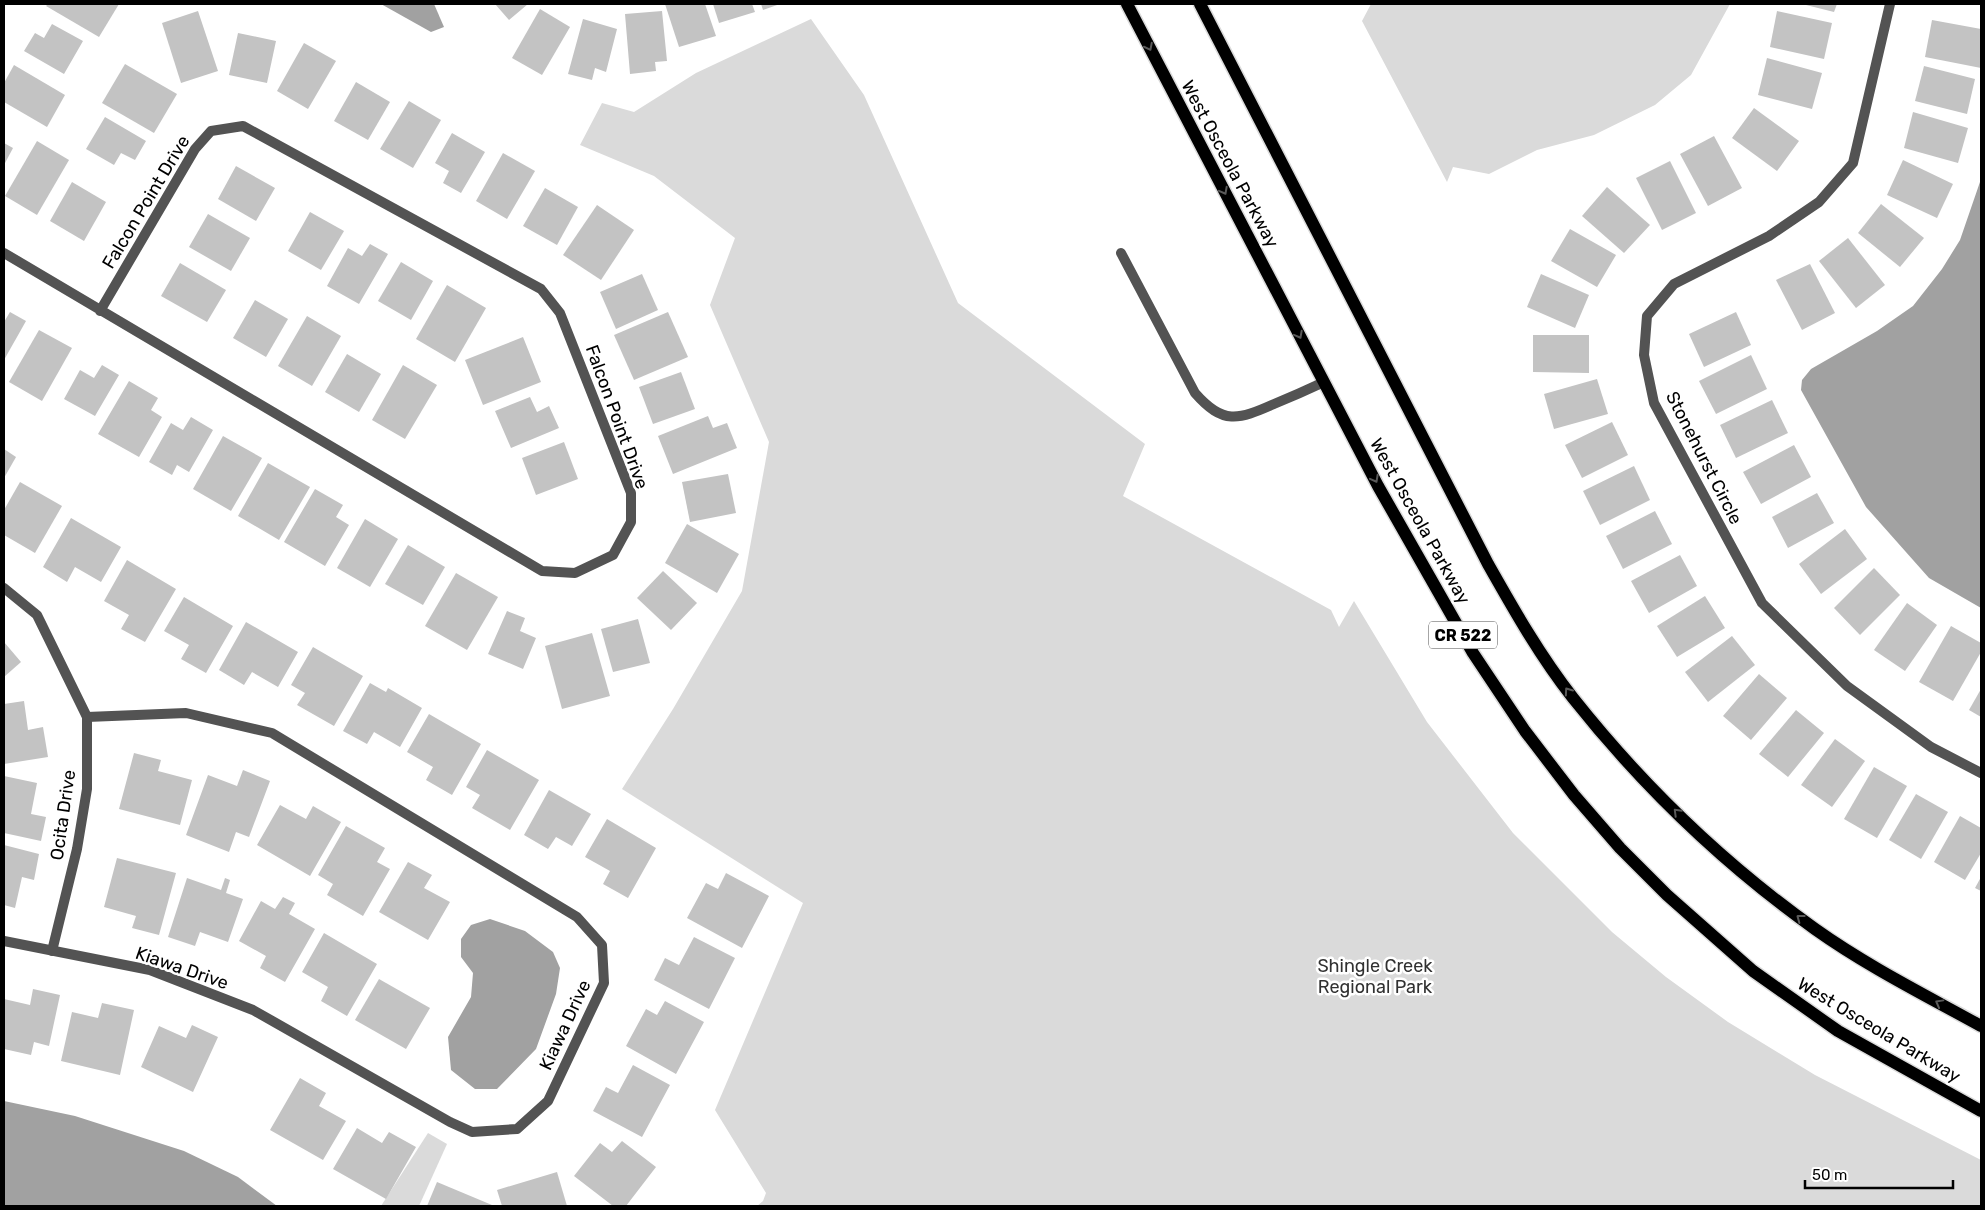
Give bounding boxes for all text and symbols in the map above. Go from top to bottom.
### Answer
one-way arrow [1143,42,1153,51]
street label: West Osceola Parkway [1177,77,1284,252]
street label: Falcon Point Drive [98,131,194,273]
one-way arrow [1218,186,1228,195]
one-way arrow [1293,330,1303,339]
street label: Falcon Point Drive [581,342,653,492]
street label: Stonehurst Circle [1661,388,1747,528]
street label: West Osceola Parkway [1365,434,1475,608]
one-way arrow [1369,474,1379,483]
road number: CR 522 [1429,622,1497,648]
one-way arrow [1566,688,1574,697]
street label: Ocita Drive [46,768,80,862]
one-way arrow [1674,809,1683,818]
one-way arrow [1797,915,1806,923]
street label: Kiawa Drive [133,942,231,994]
park label: Shingle Creek Regional Park [1317,955,1433,998]
street label: West Osceola Parkway [1793,973,1965,1087]
street label: Kiawa Drive [535,976,595,1074]
one-way arrow [1935,999,1944,1009]
scale bar [1805,1158,1952,1190]
text: 50 m [1812,1166,1847,1184]

